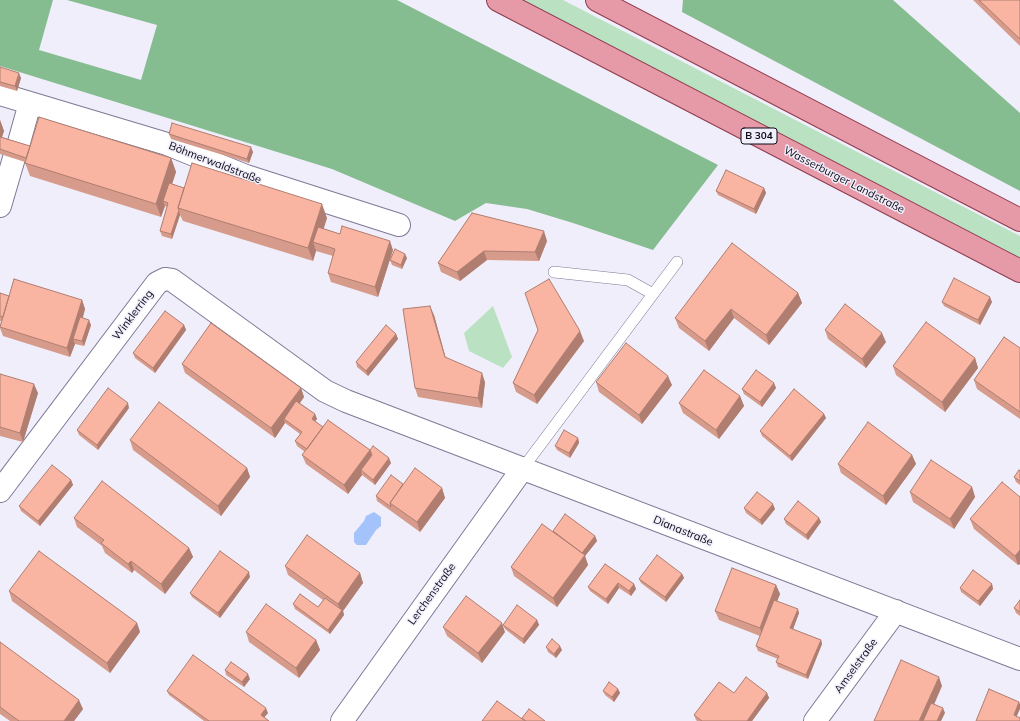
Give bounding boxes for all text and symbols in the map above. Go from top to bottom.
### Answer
road number: B 304 [741,128,777,144]
street label: Böhmerwaldstraße [167,139,263,187]
street label: Wasserburger Landstraße [781,144,907,216]
street label: Winklerring [110,287,156,343]
street label: Dianastraße [651,513,715,549]
street label: Lerchenstraße [405,561,459,627]
street label: Amselstraße [832,636,880,696]

